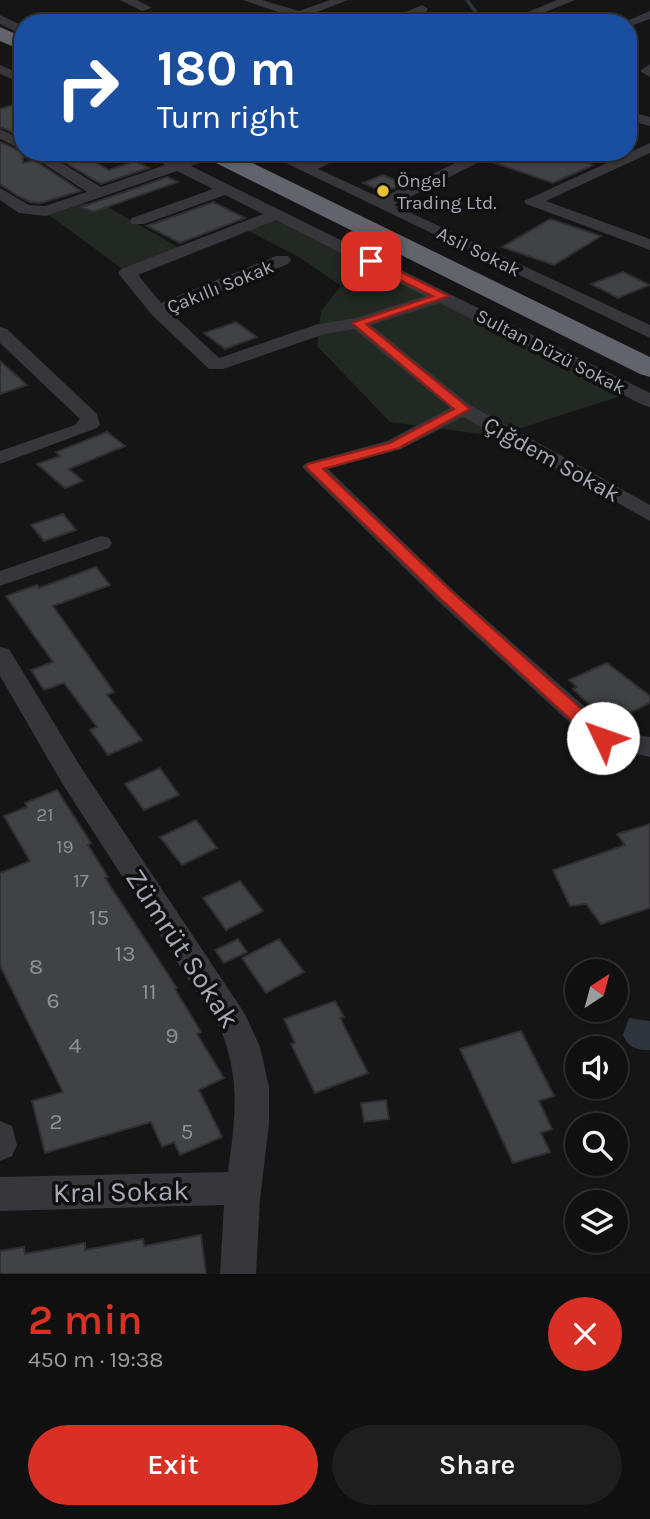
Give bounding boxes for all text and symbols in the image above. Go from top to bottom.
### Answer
text: 180 m [157,40,296,97]
icon: right [42,42,133,133]
text: Turn right [157,99,299,136]
place label: Öngel Trading Ltd. [397,170,497,214]
marker: Öngel Trading Ltd. [375,183,391,199]
street label: Asil Sokak [433,222,524,282]
pin [341,231,401,291]
icon: arrive [352,242,390,280]
street label: Çakıllı Sokak [164,255,277,318]
street label: Sultan Düzü Sokak [472,305,629,399]
street label: Çığdem Sokak [479,411,625,508]
position arrow [566,701,640,775]
house number: 21 [36,804,54,826]
house number: 19 [56,836,74,858]
street label: Zümrüt Sokak [119,862,246,1034]
house number: 17 [73,870,89,892]
house number: 15 [89,904,109,931]
house number: 13 [114,940,136,967]
house number: 8 [29,953,43,980]
north arrow [565,959,628,1022]
map controls [565,959,628,1253]
house number: 11 [141,978,157,1005]
house number: 6 [46,987,60,1014]
house number: 9 [165,1022,179,1049]
house number: 4 [69,1032,82,1059]
button: sound [565,1036,628,1099]
house number: 2 [49,1108,63,1135]
button: search [565,1113,628,1176]
house number: 5 [181,1118,193,1145]
street label: Kral Sokak [53,1174,189,1209]
button: layers [565,1190,628,1253]
text: 2 min [28,1295,143,1345]
button: close [548,1297,622,1371]
text: 450 m · 19:38 [28,1346,163,1373]
button: Exit [28,1425,318,1505]
button: Share [332,1425,622,1505]

